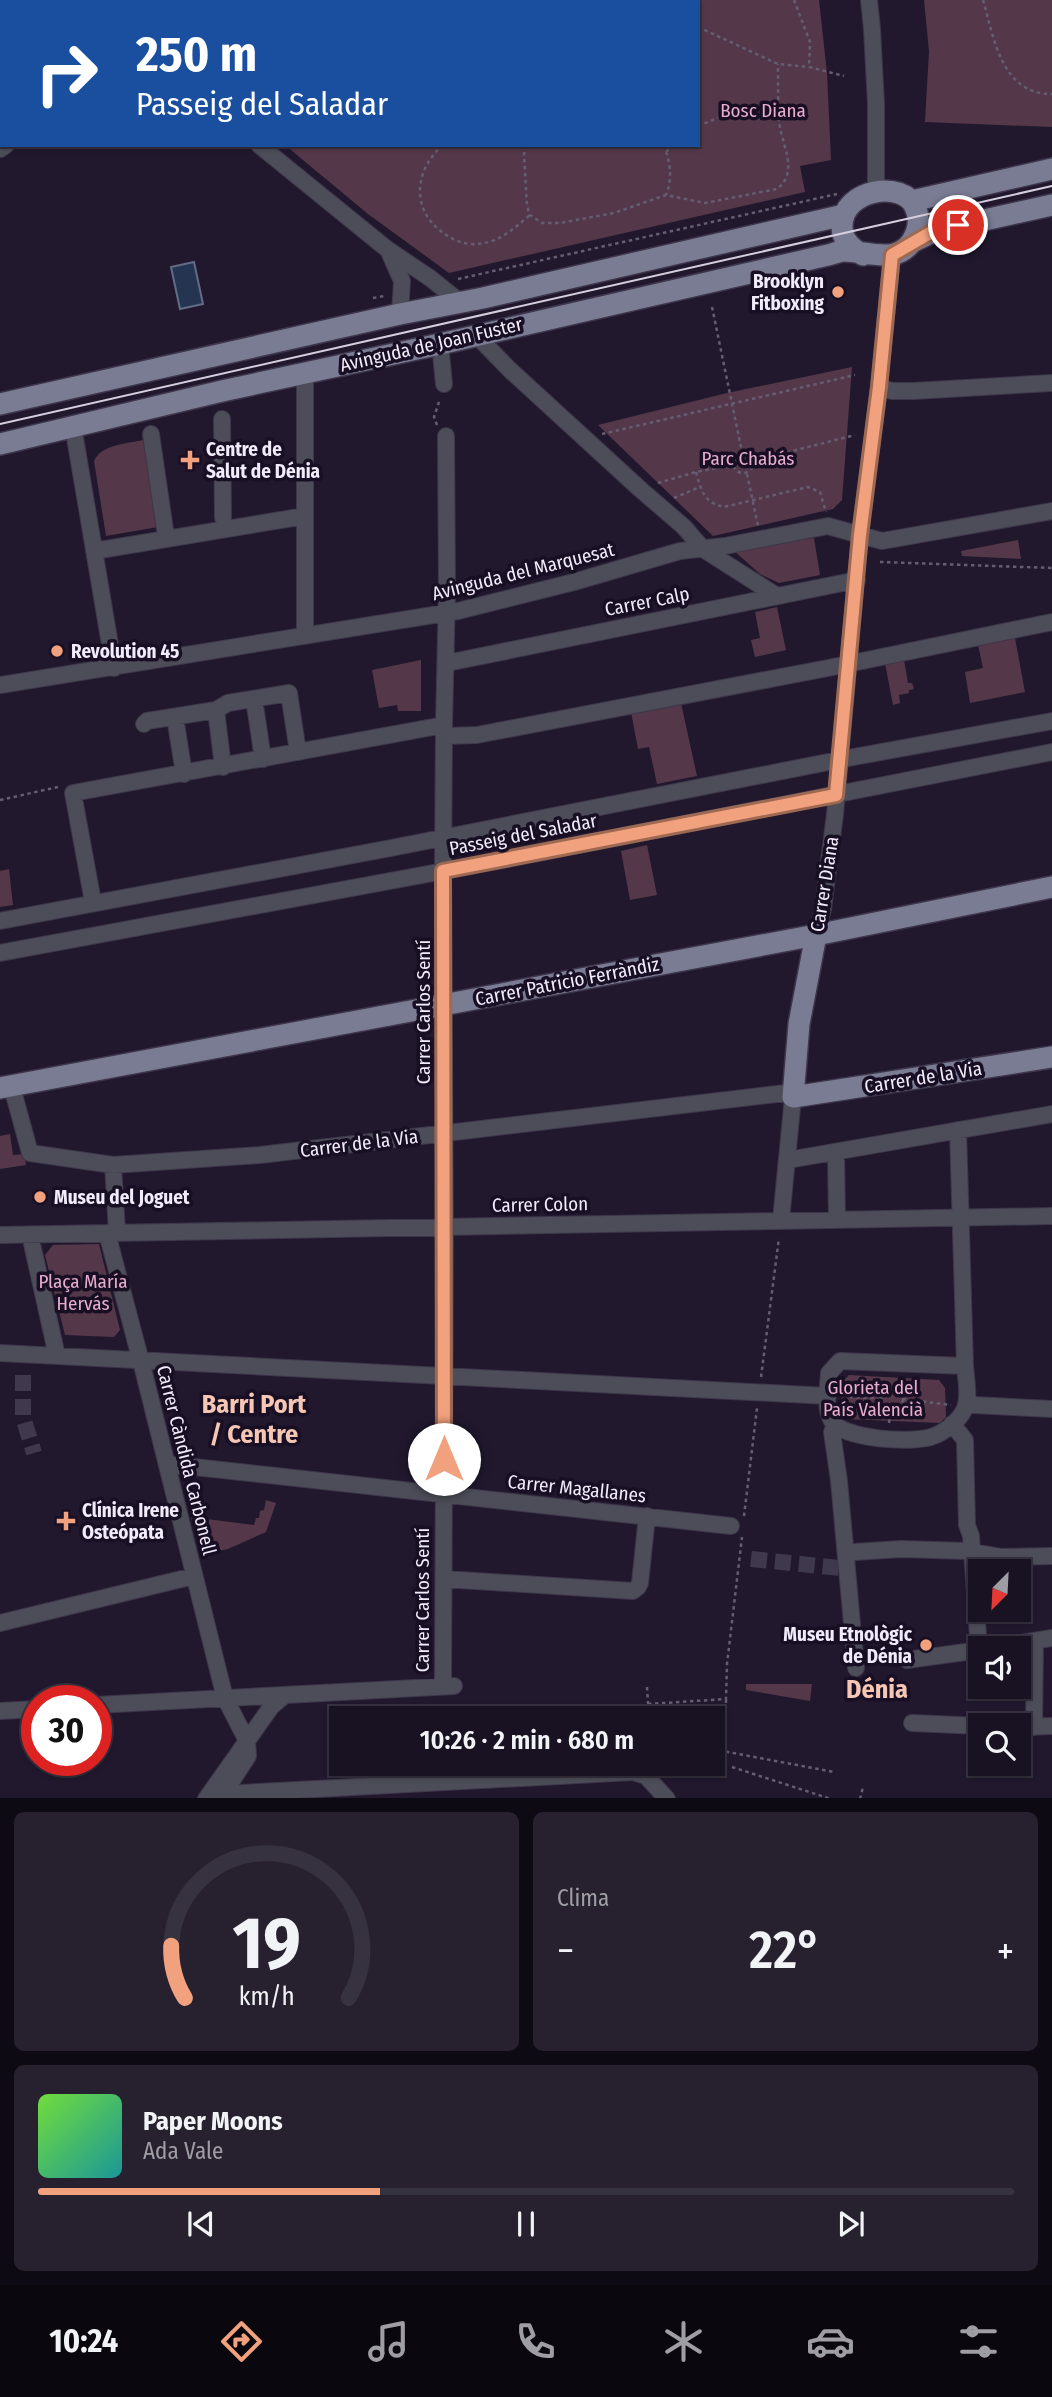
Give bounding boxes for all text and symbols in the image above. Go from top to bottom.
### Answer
text: 250 m [136,25,257,84]
icon: right [21,28,112,119]
text: Passeig del Saladar [136,85,388,123]
park label: Bosc Diana [720,99,806,122]
pin [928,195,988,255]
icon: arrive [939,206,977,244]
place label: Brooklyn Fitboxing [751,270,825,315]
marker: Brooklyn Fitboxing [830,284,846,300]
street label: Avinguda de Joan Fuster [338,312,525,377]
place label: Centre de Salut de Dénia [206,438,320,483]
park label: Parc Chabás [702,447,794,470]
marker: Centre de Salut de Dénia [180,450,200,470]
street label: Avinguda del Marquesat [430,538,617,605]
street label: Carrer Calp [603,582,691,621]
place label: Revolution 45 [71,640,179,663]
marker: Revolution 45 [49,643,65,659]
street label: Passeig del Saladar [447,809,599,860]
street label: Carrer Diana [806,835,843,934]
street label: Carrer Carlos Sentí [412,939,435,1084]
street label: Carrer Patricio Ferràndiz [473,952,661,1011]
street label: Carrer de la Via [863,1057,983,1098]
street label: Carrer de la Via [299,1125,419,1162]
place label: Museu del Joguet [54,1186,190,1209]
marker: Museu del Joguet [32,1189,48,1205]
street label: Carrer Colon [492,1192,588,1217]
park label: Plaça María Hervás [38,1270,128,1315]
street label: Carrer Càndida Carbonell [152,1363,221,1557]
park label: Glorieta del País Valencià [823,1376,923,1421]
district label: Barri Port / Centre [202,1389,307,1450]
position arrow [407,1422,481,1496]
street label: Carrer Magallanes [507,1470,647,1507]
place label: Clínica Irene Osteópata [82,1499,179,1544]
marker: Clínica Irene Osteópata [56,1511,76,1531]
street label: Carrer Carlos Sentí [411,1527,434,1672]
north arrow [968,1559,1031,1622]
map controls [968,1559,1031,1776]
place label: Museu Etnològic de Dénia [783,1623,913,1668]
button: sound [968,1636,1031,1699]
marker: Museu Etnològic de Dénia [918,1637,934,1653]
district label: Dénia [846,1674,908,1705]
speed limit sign: 30 [21,1685,112,1776]
button: search [968,1713,1031,1776]
text: 10:26 · 2 min · 680 m [420,1725,634,1756]
text: Clima [557,1884,609,1912]
text: 19 [232,1900,301,1987]
text: 22° [749,1919,821,1982]
text: − [557,1928,574,1974]
text: + [997,1928,1014,1974]
text: km/h [239,1981,294,2011]
text: Paper Moons [143,2106,283,2137]
text: Ada Vale [143,2137,223,2165]
icon: previous [182,2205,220,2243]
icon: pause [507,2205,545,2243]
icon: next [832,2205,870,2243]
icon: directions [217,2317,266,2366]
icon: music [364,2317,413,2366]
icon: phone [511,2317,560,2366]
icon: climate [659,2317,708,2366]
icon: car [806,2317,855,2366]
icon: filters [954,2317,1003,2366]
text: 10:24 [49,2322,118,2360]

